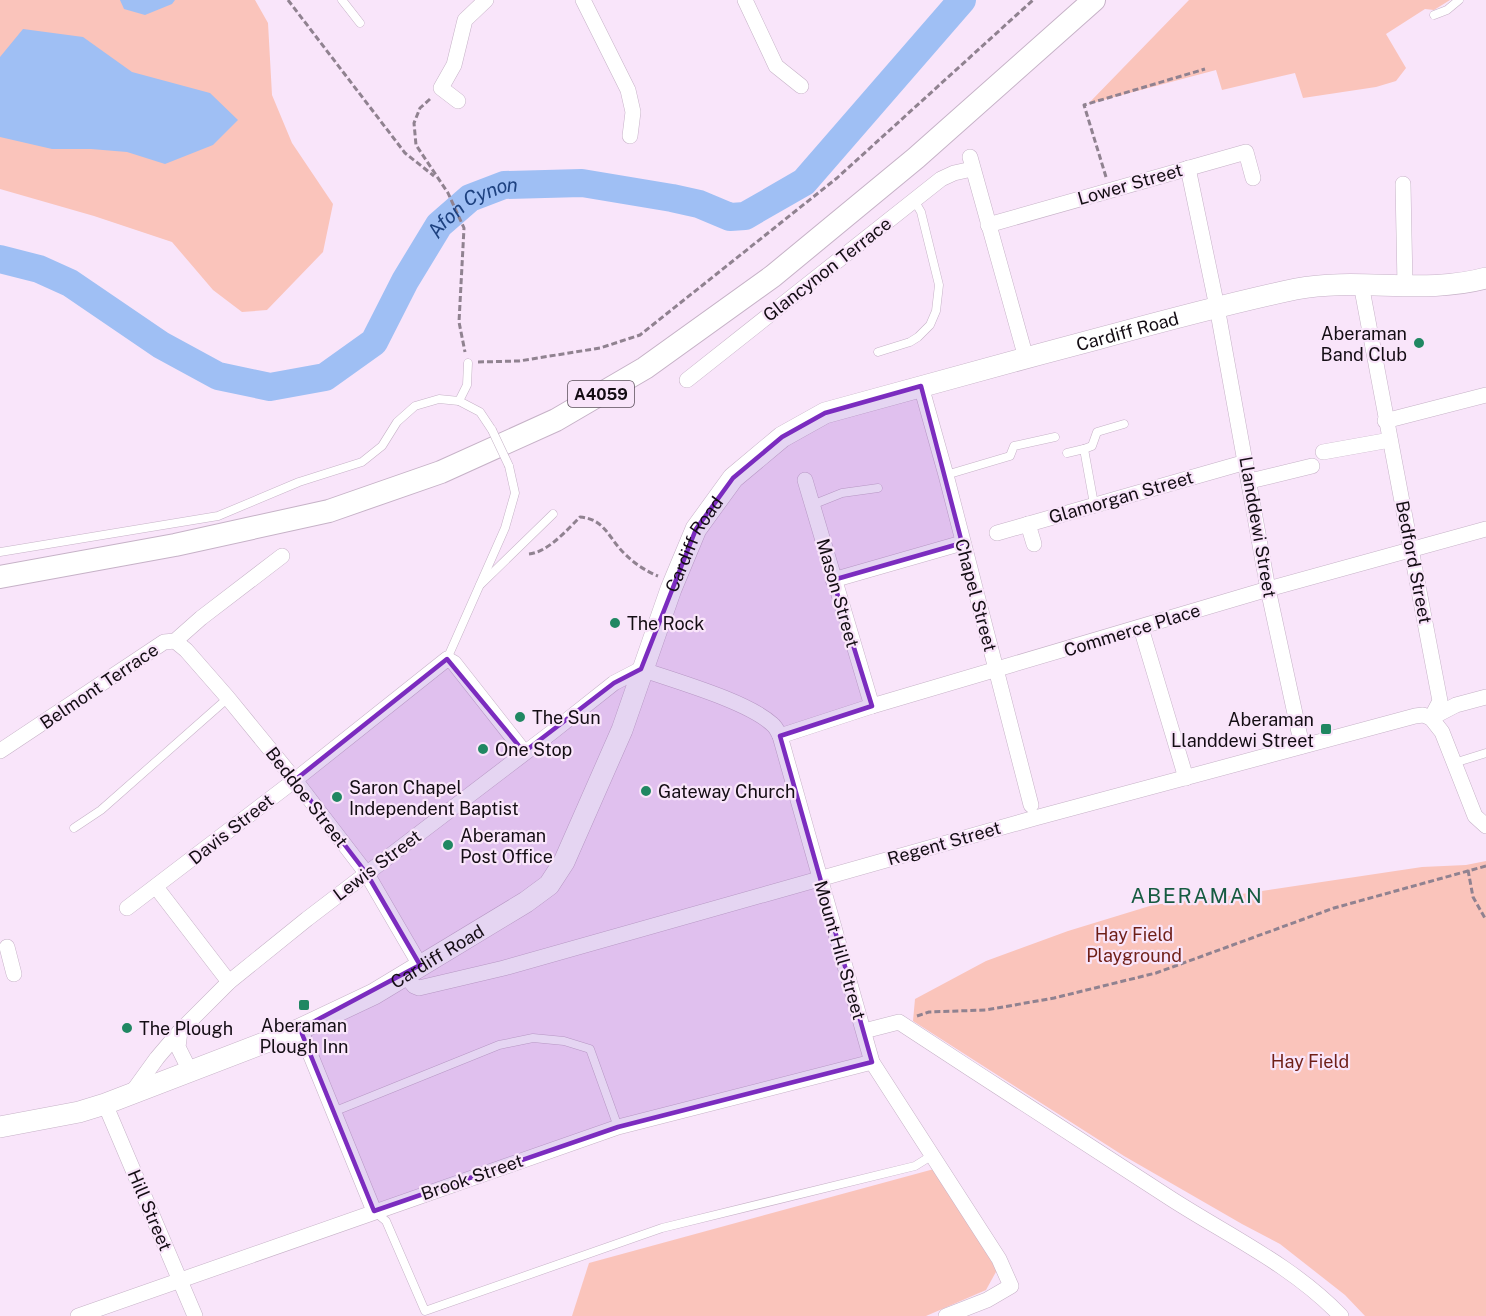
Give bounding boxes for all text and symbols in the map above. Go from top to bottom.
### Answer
street label: Lower Street [1075,159,1185,209]
water label: Afon Cynon [422,173,518,242]
street label: Glancynon Terrace [759,212,895,326]
street label: Cardiff Road [1074,307,1181,355]
place label: Aberaman Band Club [1321,323,1407,365]
marker: Aberaman Band Club [1412,336,1426,350]
road number: A4059 [568,381,634,407]
street label: Llanddewi Street [1235,455,1281,599]
street label: Glamorgan Street [1046,466,1196,528]
street label: Cardiff Road [660,492,727,595]
street label: Bedford Street [1392,499,1436,625]
street label: Mason Street [812,536,864,650]
street label: Chapel Street [951,536,1001,654]
street label: Commerce Place [1061,599,1203,661]
place label: The Rock [627,613,704,634]
marker: The Rock [608,616,622,630]
street label: Belmont Terrace [36,639,162,733]
place label: The Sun [532,707,601,728]
place label: Aberaman Llanddewi Street [1171,709,1314,751]
marker: The Sun [513,710,527,724]
marker: Aberaman Llanddewi Street [1319,722,1333,736]
place label: One Stop [495,739,572,760]
marker: One Stop [476,742,490,756]
street label: Beddoe Street [261,743,353,851]
place label: Saron Chapel Independent Baptist [349,777,519,819]
place label: Gateway Church [658,781,795,802]
marker: Gateway Church [639,784,653,798]
street label: Davis Street [184,789,278,869]
marker: Saron Chapel Independent Baptist [330,790,344,804]
street label: Regent Street [885,817,1003,869]
street label: Lewis Street [329,825,425,905]
place label: Aberaman Post Office [460,825,553,867]
marker: Aberaman Post Office [441,838,455,852]
street label: Mount Hill Street [810,878,870,1022]
district label: ABERAMAN [1131,883,1263,908]
street label: Cardiff Road [386,920,487,992]
park label: Hay Field Playground [1086,924,1182,966]
marker: Aberaman Plough Inn [297,998,311,1012]
place label: Aberaman Plough Inn [260,1015,348,1057]
place label: The Plough [139,1018,233,1039]
marker: The Plough [120,1021,134,1035]
park label: Hay Field [1271,1051,1349,1072]
street label: Brook Street [418,1150,526,1204]
street label: Hill Street [124,1166,176,1254]

